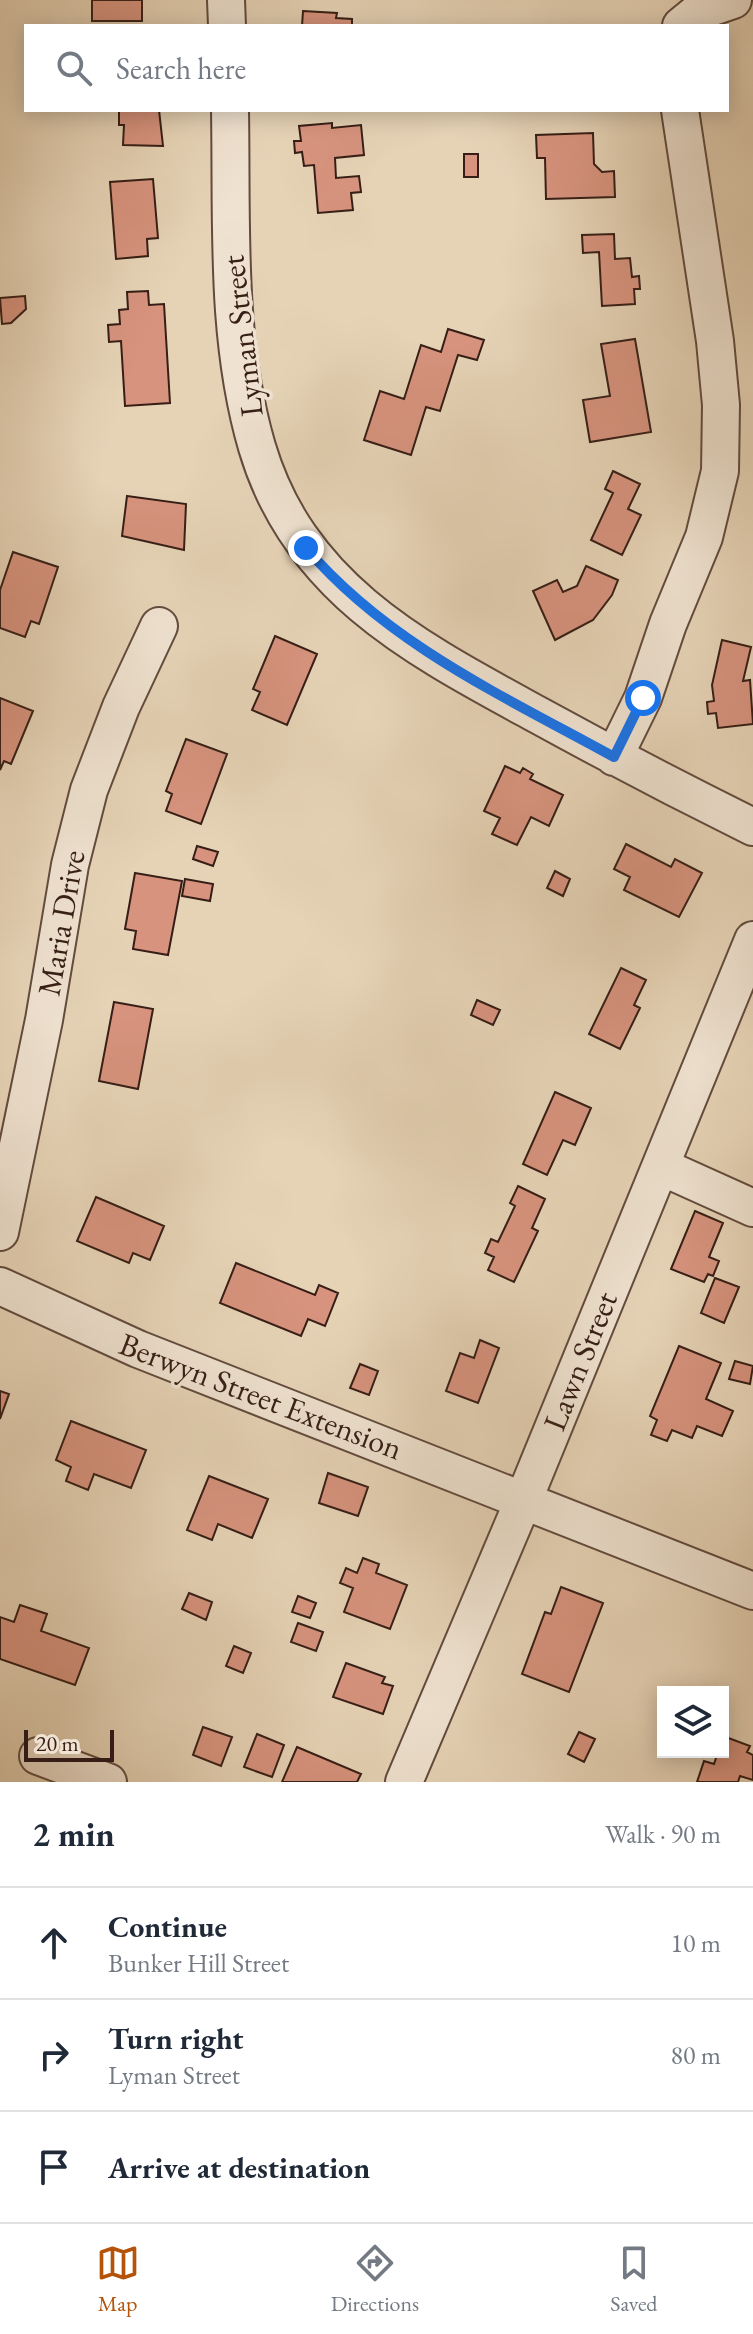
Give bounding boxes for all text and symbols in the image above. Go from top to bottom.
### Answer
search box [24,24,729,112]
icon: search [52,46,96,90]
text: Search here [116,49,246,88]
street label: Lyman Street [211,253,273,419]
route end [288,530,324,566]
route start [625,680,661,716]
street label: Maria Drive [28,847,94,999]
street label: Lawn Street [533,1285,627,1437]
street label: Berwyn Street Extension [113,1323,409,1469]
map controls [657,1686,729,1758]
button: layers [657,1686,729,1758]
scale bar [24,1726,114,1762]
text: 20 m [36,1729,79,1758]
text: 2 min [32,1812,115,1856]
text: Walk · 90 m [605,1817,721,1851]
text: Continue [108,1907,227,1946]
icon: ahead [32,1921,76,1965]
text: 10 m [671,1926,721,1960]
text: Bunker Hill Street [108,1946,289,1980]
text: Turn right [108,2019,244,2058]
icon: right [32,2033,76,2077]
text: 80 m [671,2038,721,2072]
text: Lyman Street [108,2058,240,2092]
icon: arrive [32,2145,76,2189]
text: Arrive at destination [108,2148,370,2187]
tab: Map [96,2241,140,2318]
tab: Directions [331,2241,419,2318]
tab: Saved [610,2241,657,2318]

